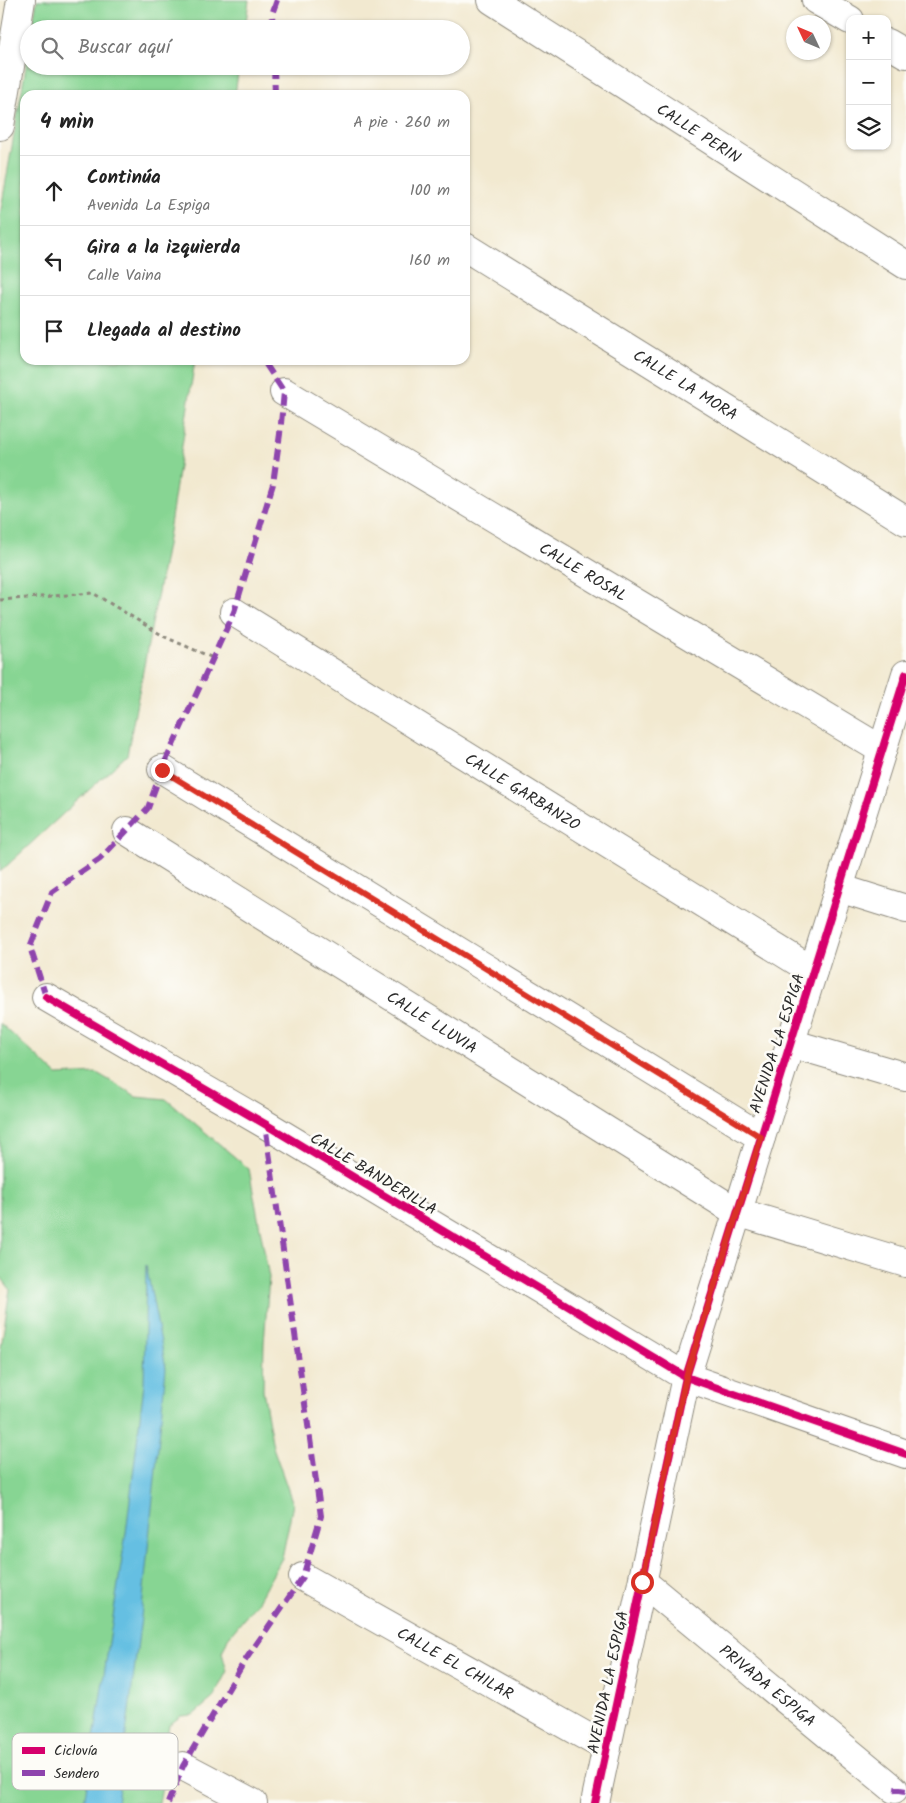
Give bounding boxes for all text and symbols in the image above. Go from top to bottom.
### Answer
north arrow [786,15,831,60]
map controls [846,15,891,150]
button: + [846,15,891,60]
search box [20,20,470,75]
text: Buscar aquí [78,33,170,63]
icon: search [38,34,66,62]
button: − [846,60,891,105]
street label: CALLE PERIN [651,98,746,170]
button: layers [846,105,891,150]
text: 4 min [40,106,94,139]
text: A pie · 260 m [353,110,450,135]
text: Continúa [87,163,161,193]
icon: ahead [40,177,68,205]
text: 100 m [410,178,450,203]
text: Avenida La Espiga [87,193,210,218]
text: Gira a la izquierda [87,233,240,263]
icon: left [40,247,68,275]
text: 160 m [409,248,450,273]
text: Calle Vaina [87,263,161,288]
text: Llegada al destino [87,316,241,346]
icon: arrive [40,317,68,345]
street label: CALLE LA MORA [628,343,742,428]
street label: CALLE ROSAL [534,536,631,609]
street label: CALLE GARBANZO [459,747,585,838]
route end [151,759,174,782]
street label: AVENIDA LA ESPIGA [743,970,812,1117]
street label: CALLE LLUVIA [381,985,482,1061]
street label: CALLE BANDERILLA [305,1126,442,1222]
route start [631,1571,654,1594]
street label: AVENIDA LA ESPIGA [581,1608,636,1756]
street label: CALLE EL CHILAR [392,1621,518,1707]
street label: PRIVADA ESPIGA [713,1639,821,1734]
legend [12,1733,178,1790]
text: Ciclovía [54,1740,98,1762]
text: Sendero [54,1763,99,1785]

